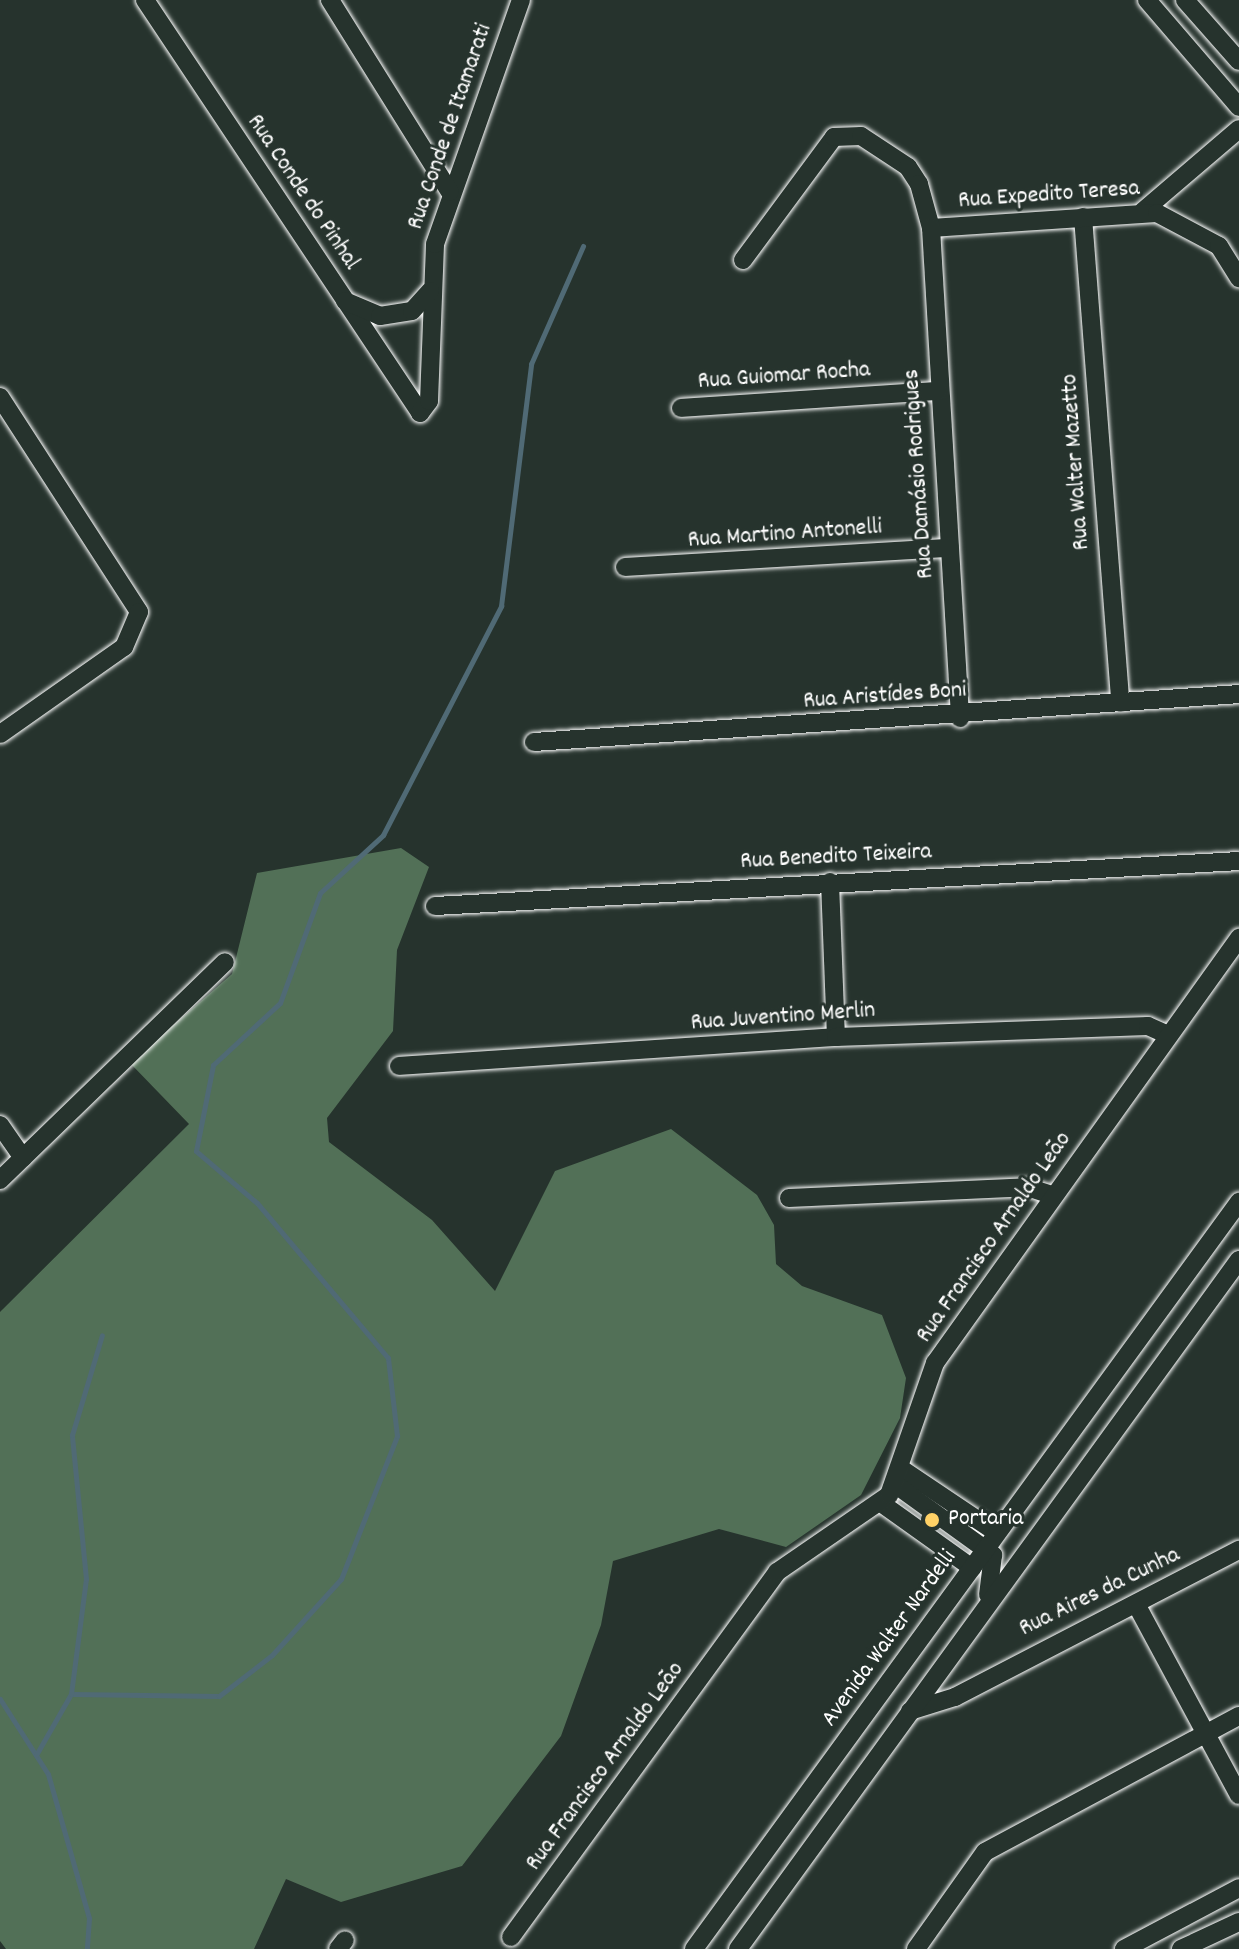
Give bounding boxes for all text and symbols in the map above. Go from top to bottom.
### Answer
street label: Rua Conde de Itamarati [402,20,500,234]
street label: Rua Conde do Pinhal [239,110,365,276]
street label: Rua Expedito Teresa [957,175,1141,217]
street label: Rua Guiomar Rocha [697,357,871,397]
street label: Rua Damásio Rodrigues [898,368,942,580]
street label: Rua Walter Mazetto [1056,373,1098,551]
street label: Rua Martino Antonelli [687,514,883,556]
street label: Rua Aristídes Boni [802,677,968,717]
street label: Rua Benedito Teixeira [740,839,932,877]
street label: Rua Juventino Merlin [690,997,876,1039]
street label: Rua Francisco Arnaldo Leão [911,1127,1079,1349]
place label: Portaria [948,1506,1023,1534]
marker: Portaria [923,1511,941,1529]
street label: Rua Aires da Cunha [1015,1542,1185,1644]
street label: Avenida Walter Nardelli [816,1545,964,1733]
street label: Rua Francisco Arnaldo Leão [521,1657,691,1877]

